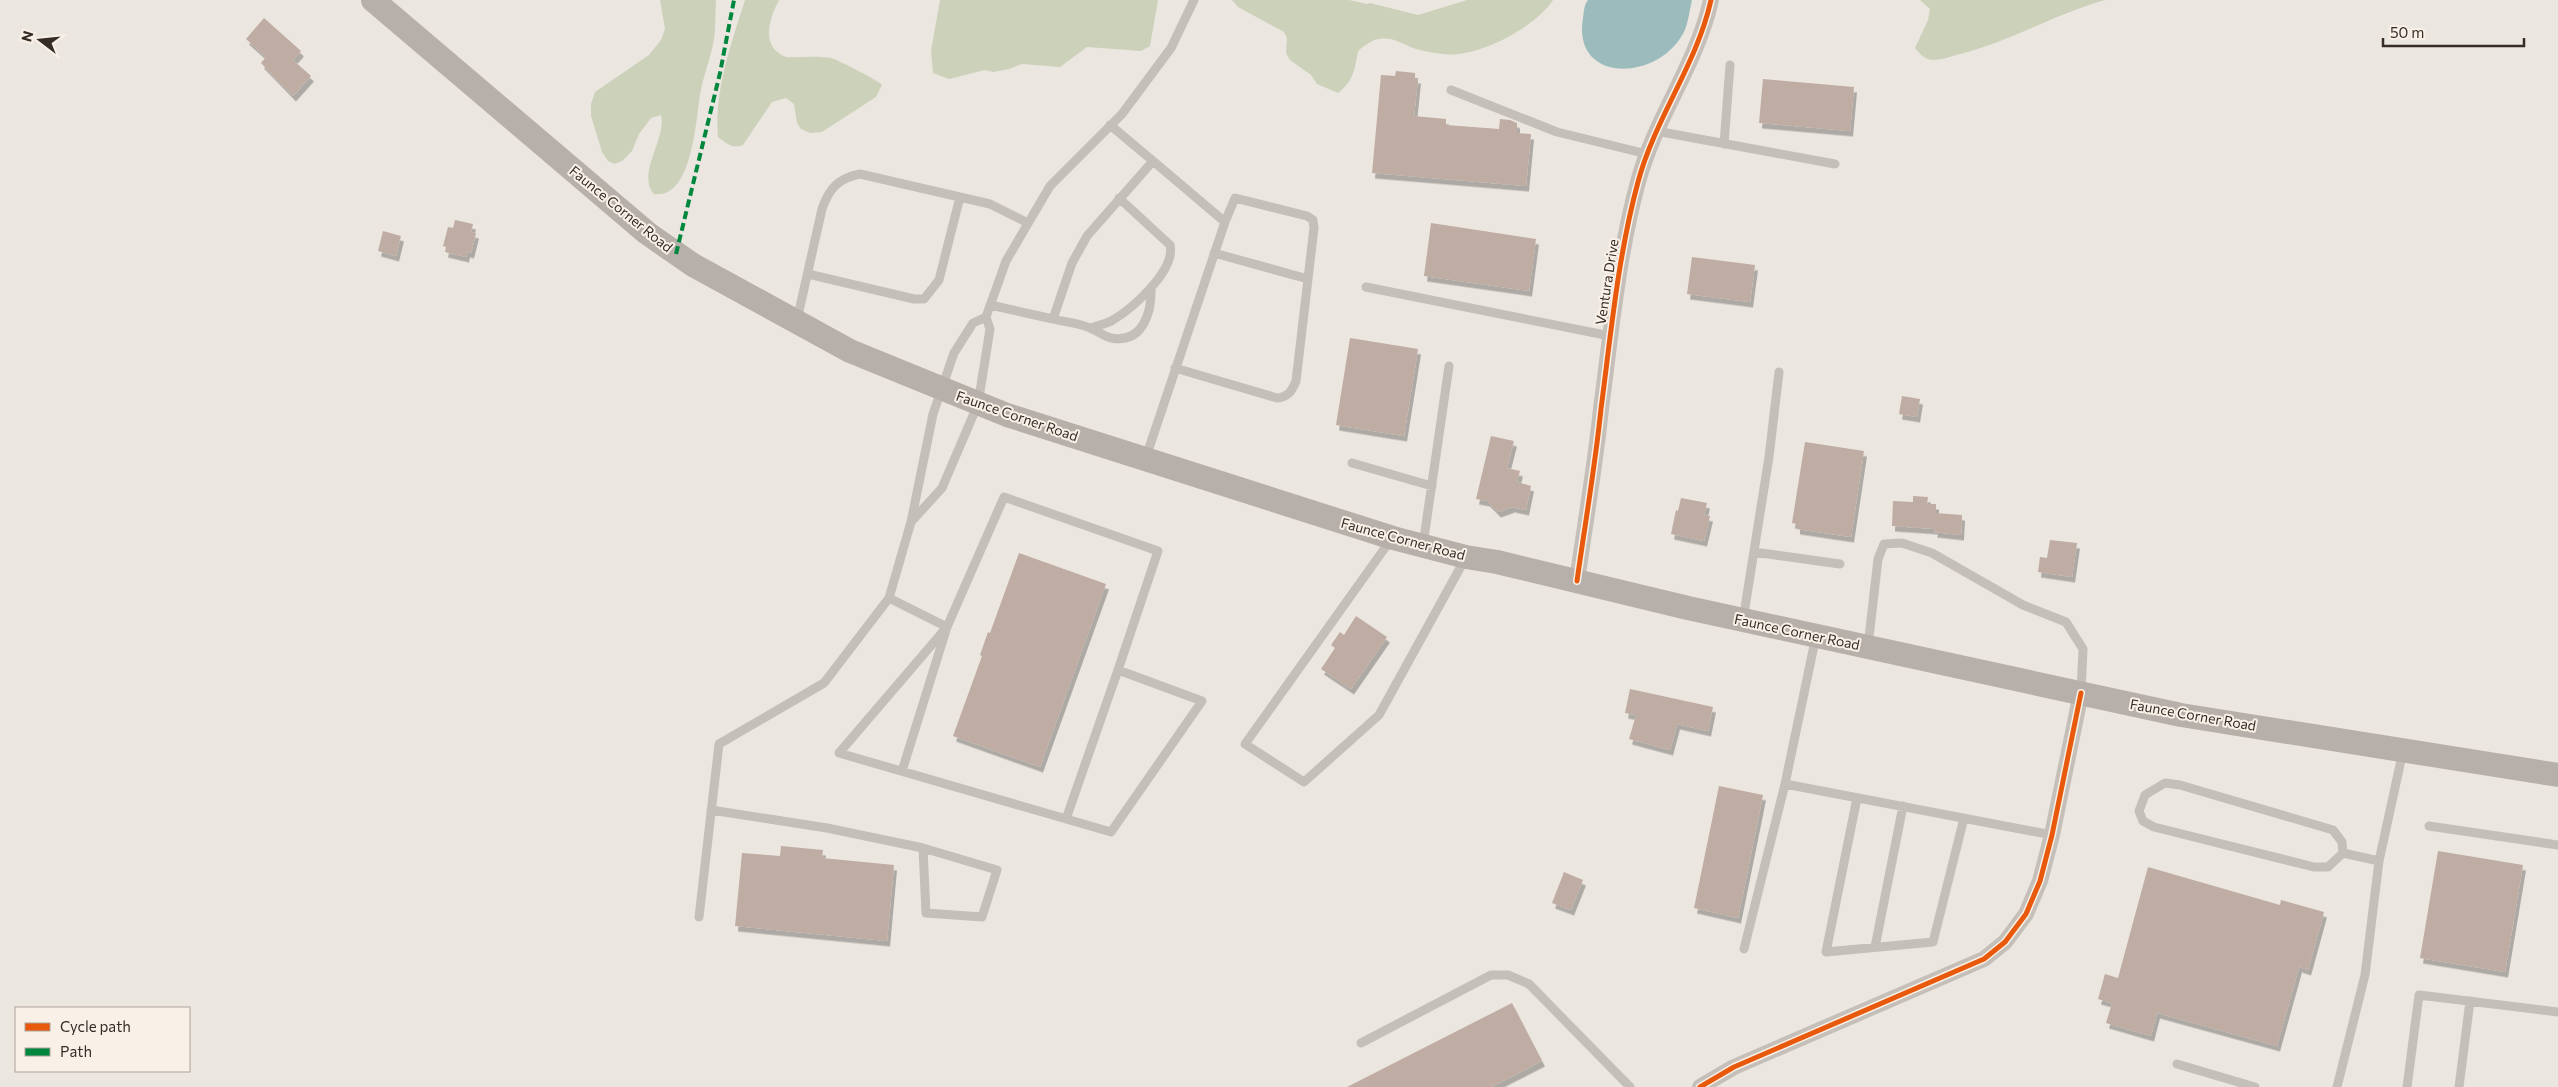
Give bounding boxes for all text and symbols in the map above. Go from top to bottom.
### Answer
north arrow [15,15,65,65]
scale bar [2383,15,2524,47]
text: 50 m [2390,23,2424,41]
text: N [17,29,37,44]
street label: Faunce Corner Road [566,162,676,255]
street label: Ventura Drive [1591,238,1622,326]
street label: Faunce Corner Road [954,387,1080,444]
street label: Faunce Corner Road [1339,514,1467,563]
street label: Faunce Corner Road [1733,610,1861,653]
street label: Faunce Corner Road [2129,695,2258,734]
legend [15,1007,190,1072]
text: Cycle path [60,1017,131,1035]
text: Path [60,1042,92,1060]

